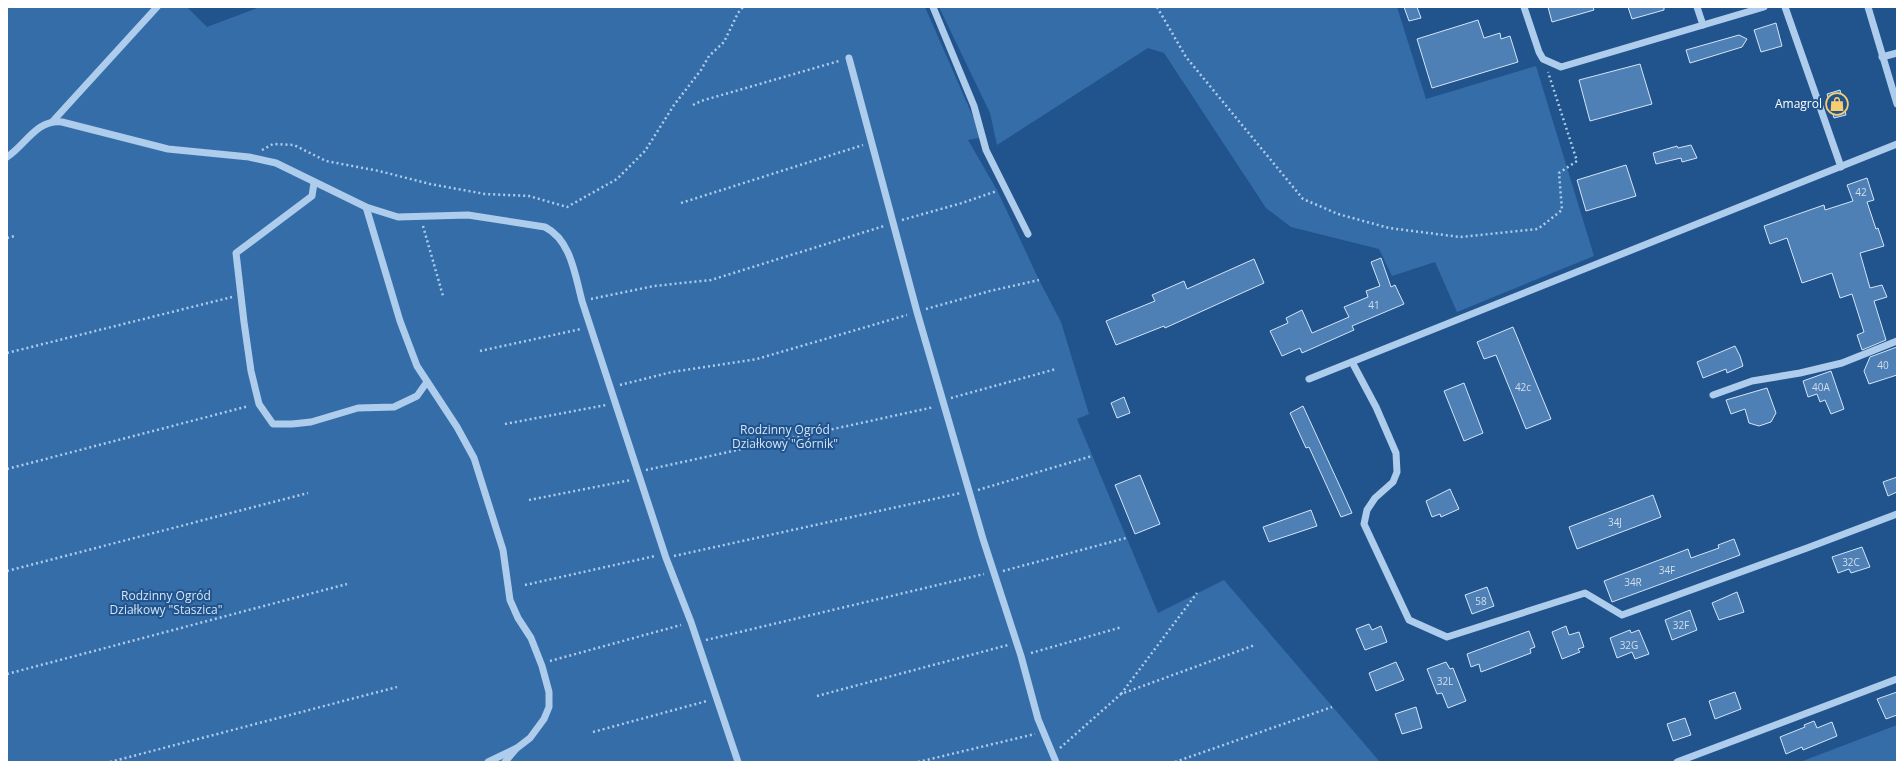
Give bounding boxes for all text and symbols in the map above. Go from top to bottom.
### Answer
shop icon: Amagrol [1824,91,1850,117]
place label: Amagrol [1775,95,1822,112]
house number: 42 [1855,185,1867,199]
house number: 41 [1368,298,1380,312]
house number: 40 [1877,358,1889,372]
house number: 42c [1515,380,1531,394]
house number: 40A [1812,380,1831,394]
park label: Rodzinny Ogród Działkowy "Górnik" [732,421,838,452]
house number: 34J [1608,515,1622,529]
house number: 32C [1842,555,1860,569]
house number: 34F [1659,563,1675,577]
house number: 34R [1624,575,1642,589]
park label: Rodzinny Ogród Działkowy "Staszica" [110,587,222,618]
house number: 58 [1475,594,1487,608]
house number: 32F [1673,618,1689,632]
house number: 32G [1620,638,1638,652]
house number: 32L [1437,674,1453,688]

